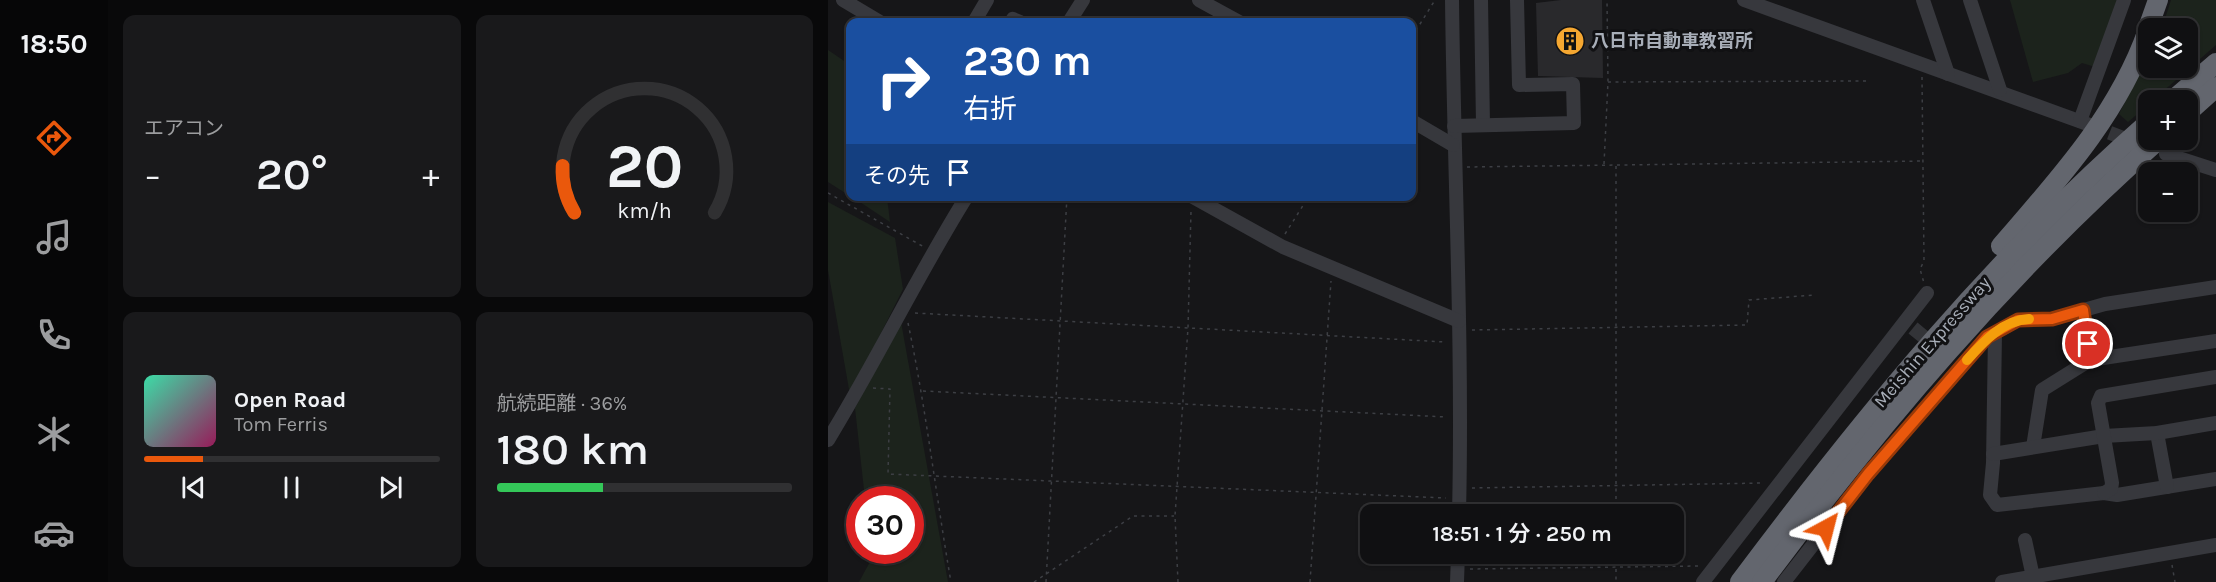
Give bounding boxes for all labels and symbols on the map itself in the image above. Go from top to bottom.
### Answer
building icon: 八日市自動車教習所 [1554,25,1586,57]
place label: 八日市自動車教習所 [1591,30,1753,52]
street label: Meishin Expressway [1869,271,1995,412]
pin [2062,318,2113,369]
speed limit sign: 30 [846,486,924,564]
position arrow [1794,496,1858,560]

